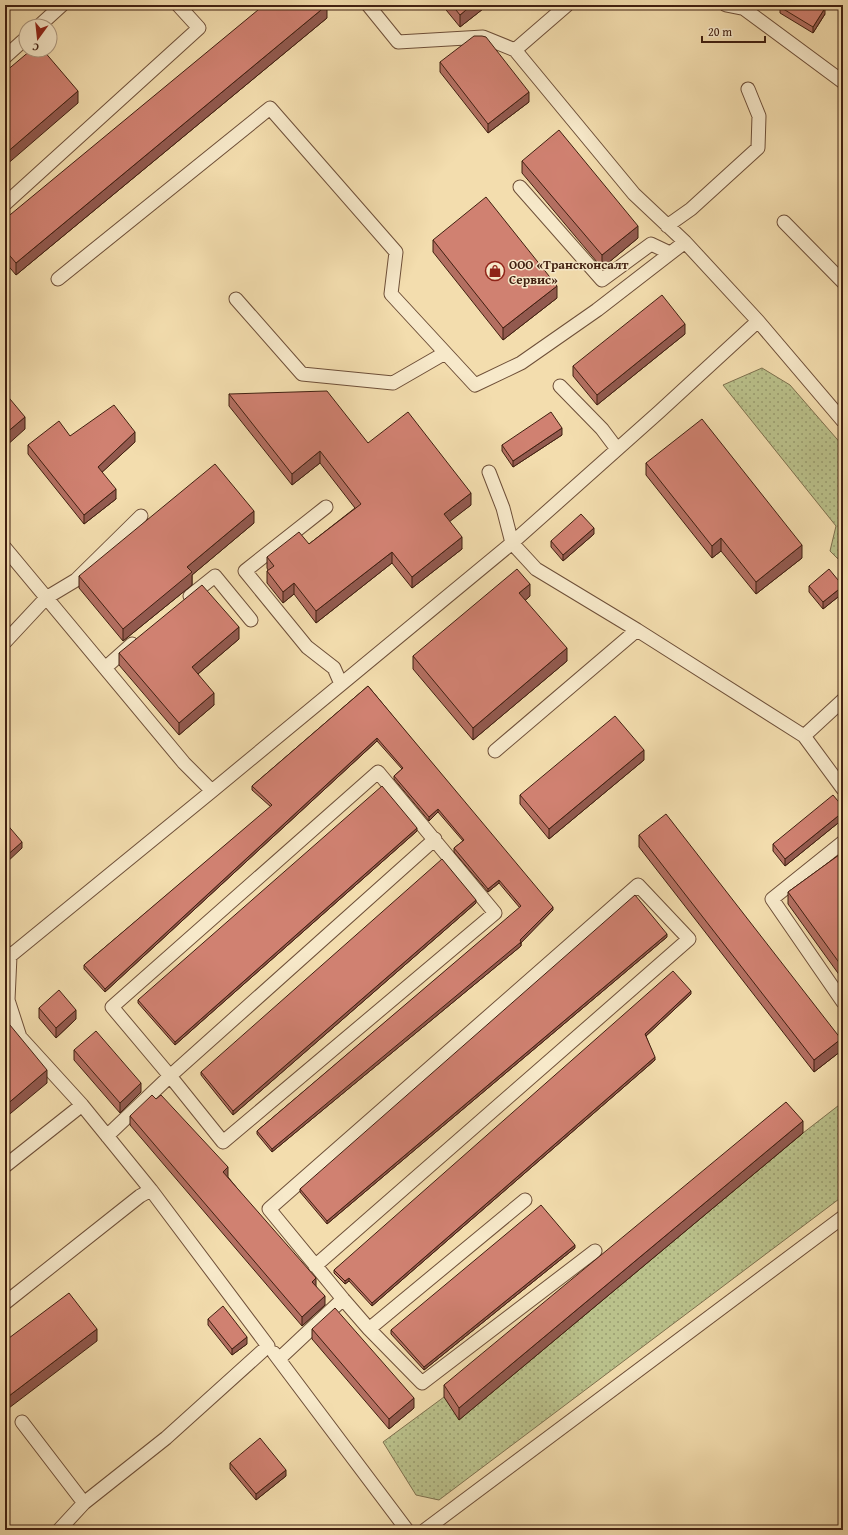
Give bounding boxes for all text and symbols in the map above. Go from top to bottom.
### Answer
north arrow [18,18,58,58]
scale bar [702,18,765,44]
text: 20 m [708,23,732,40]
text: С [30,39,40,56]
place label: ООО «Трансконсалт Сервис» [509,255,629,289]
shop icon: ООО «Трансконсалт Сервис» [484,260,506,282]

